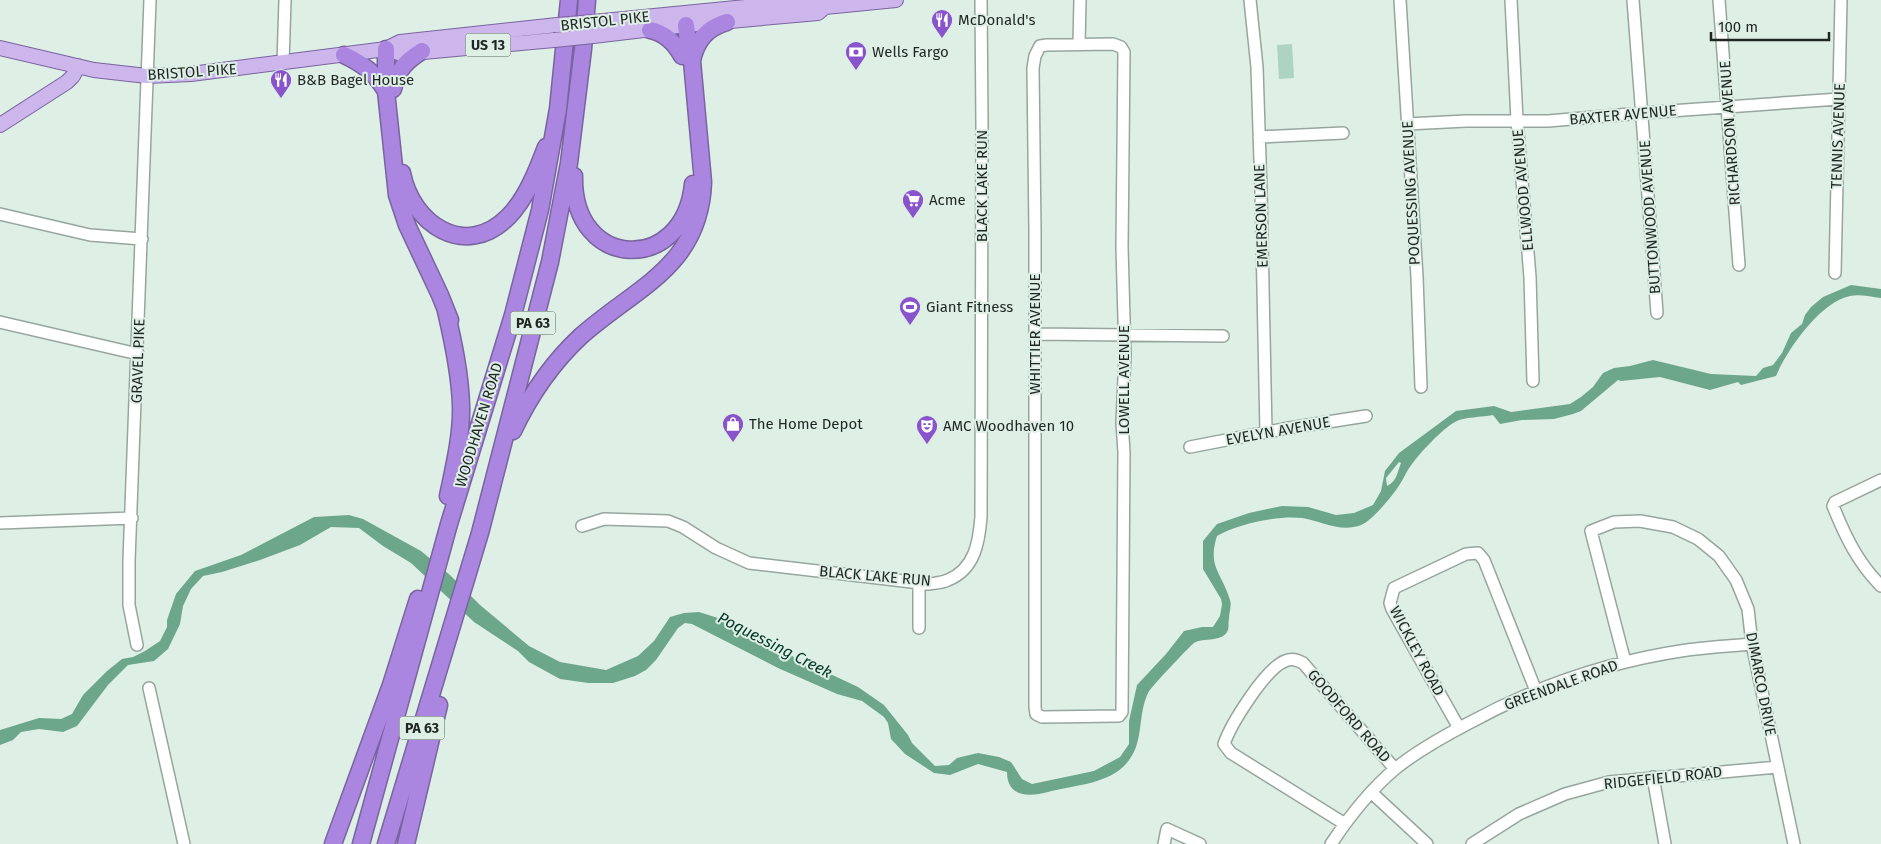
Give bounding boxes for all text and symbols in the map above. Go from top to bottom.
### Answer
street label: BRISTOL PIKE [560,7,650,35]
restaurant icon: McDonald's [930,8,954,39]
scale bar [1711,10,1828,42]
place label: McDonald's [958,11,1036,29]
text: 100 m [1718,18,1758,36]
road number: US 13 [466,34,510,56]
bank icon: Wells Fargo [844,40,868,71]
place label: Wells Fargo [872,43,949,61]
street label: BRISTOL PIKE [147,60,237,84]
street label: RICHARDSON AVENUE [1716,60,1744,206]
restaurant icon: B&B Bagel House [269,68,293,99]
place label: B&B Bagel House [297,71,414,89]
street label: TENNIS AVENUE [1827,83,1849,189]
street label: BAXTER AVENUE [1569,101,1677,129]
street label: POQUESSING AVENUE [1398,120,1424,266]
street label: ELLWOOD AVENUE [1509,128,1537,252]
street label: BLACK LAKE RUN [973,130,991,242]
street label: BUTTONWOOD AVENUE [1636,139,1664,295]
street label: EMERSON LANE [1250,164,1272,268]
supermarket icon: Acme [901,188,925,219]
place label: Acme [929,191,966,209]
street label: WHITTIER AVENUE [1026,274,1044,394]
sports icon: Giant Fitness [898,295,922,326]
place label: Giant Fitness [926,298,1013,316]
road number: PA 63 [510,312,556,334]
street label: GRAVEL PIKE [128,318,148,404]
street label: LOWELL AVENUE [1115,325,1133,435]
street label: WOODHAVEN ROAD [451,360,507,490]
shop icon: The Home Depot [721,412,745,443]
street label: EVELYN AVENUE [1224,413,1332,449]
theatre icon: AMC Woodhaven 10 [915,414,939,445]
place label: The Home Depot [749,415,863,433]
place label: AMC Woodhaven 10 [943,417,1074,435]
street label: BLACK LAKE RUN [818,562,932,590]
street label: WICKLEY ROAD [1386,603,1448,699]
water label: Poquessing Creek [715,608,836,682]
street label: DIMARCO DRIVE [1742,631,1780,737]
street label: GREENDALE ROAD [1502,656,1620,714]
street label: GOODFORD ROAD [1304,666,1394,766]
road number: PA 63 [400,716,444,740]
street label: RIDGEFIELD ROAD [1603,763,1723,793]

